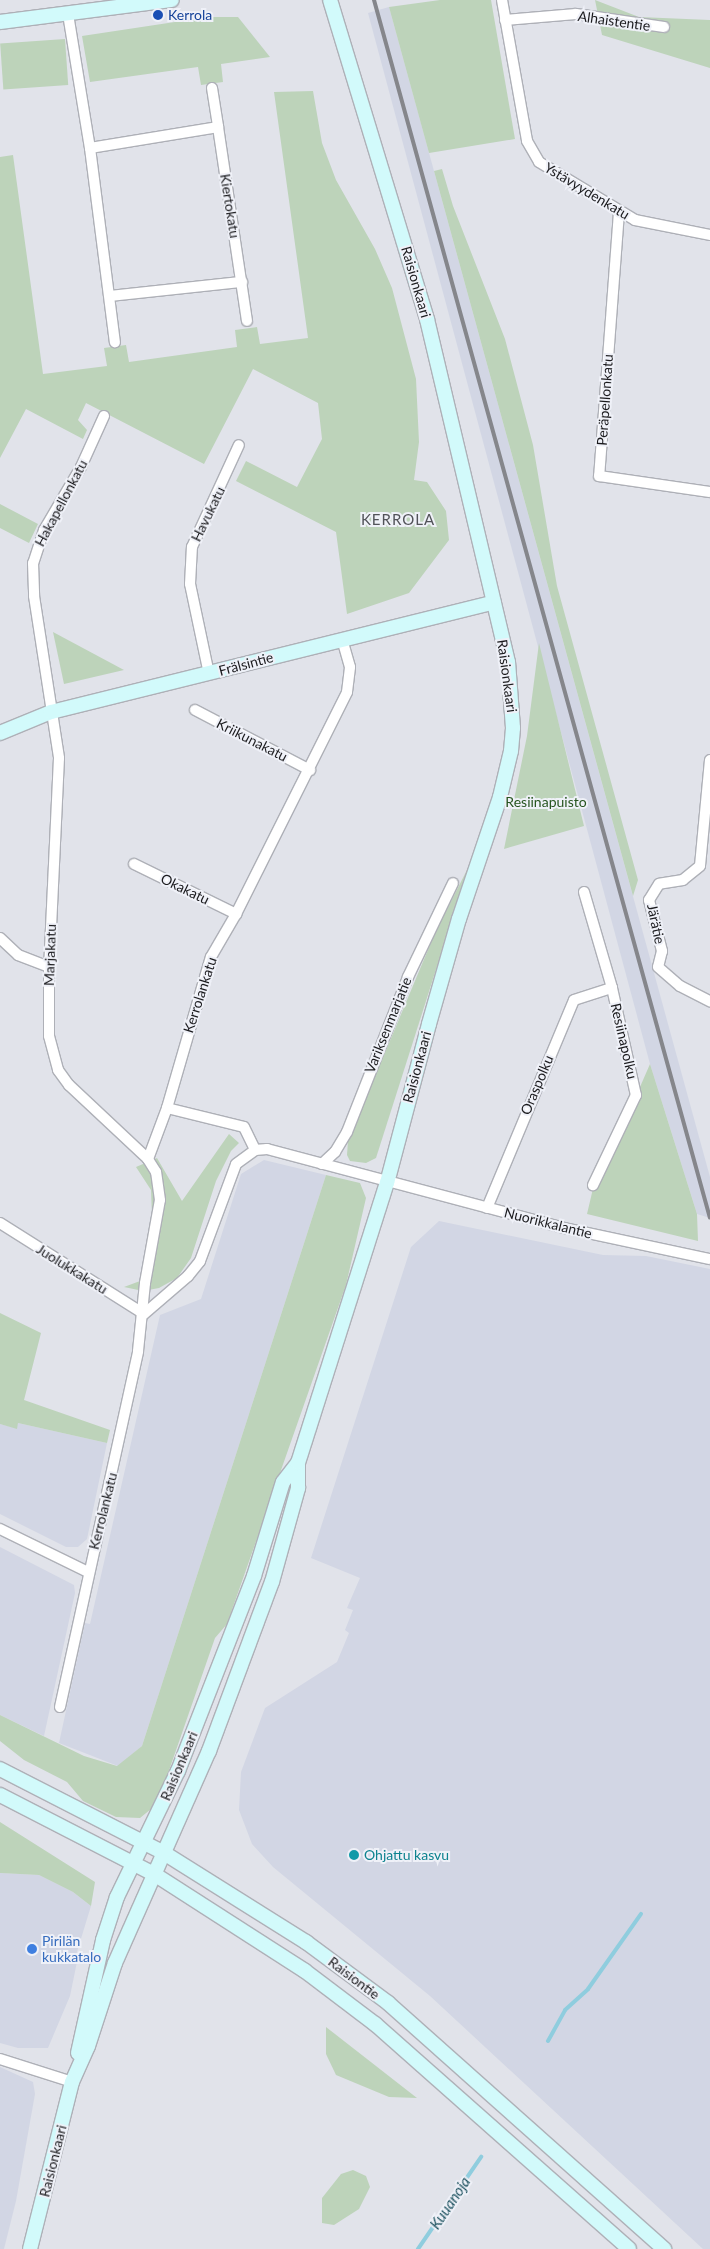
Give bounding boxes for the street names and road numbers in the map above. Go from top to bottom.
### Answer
street label: Alhaistentie [577,8,651,34]
street label: Ystävyydenkatu [541,159,633,223]
street label: Kiertokatu [217,173,243,239]
street label: Raisionkaari [398,244,434,320]
street label: Peräpellonkatu [593,354,617,446]
street label: Hakapellonkatu [31,457,91,549]
street label: Havukatu [187,484,229,544]
street label: Raisionkaari [494,638,520,714]
street label: Frälsintie [217,649,275,679]
street label: Kriikunakatu [214,715,290,765]
street label: Okakatu [158,870,212,908]
street label: Järätie [644,902,668,946]
street label: Marjakatu [41,924,59,986]
street label: Kerrolankatu [180,955,220,1035]
street label: Variksenmarjatie [361,975,415,1075]
street label: Resiinapolku [607,1001,641,1081]
street label: Raisionkaari [399,1029,435,1105]
street label: Oraspolku [517,1053,557,1117]
street label: Nuorikkalantie [502,1204,594,1242]
street label: Juolukkakatu [33,1241,111,1297]
street label: Kerrolankatu [85,1471,121,1551]
street label: Raisionkaari [157,1729,201,1803]
street label: Raisiontie [325,1953,383,2003]
street label: Raisionkaari [36,2123,70,2199]

